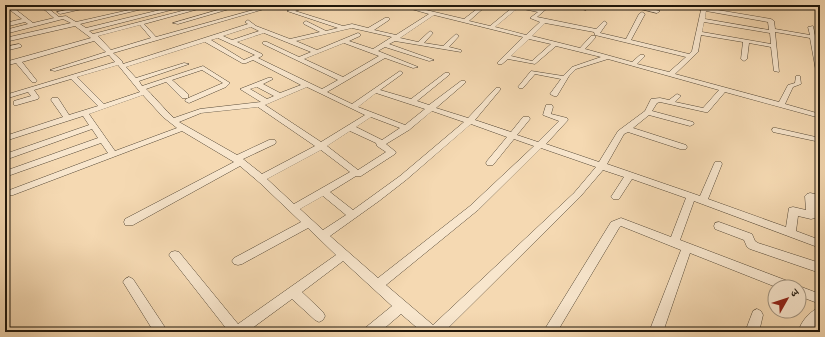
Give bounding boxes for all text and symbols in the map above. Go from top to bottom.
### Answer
north arrow [767,279,807,319]
text: उ [786,286,802,301]

